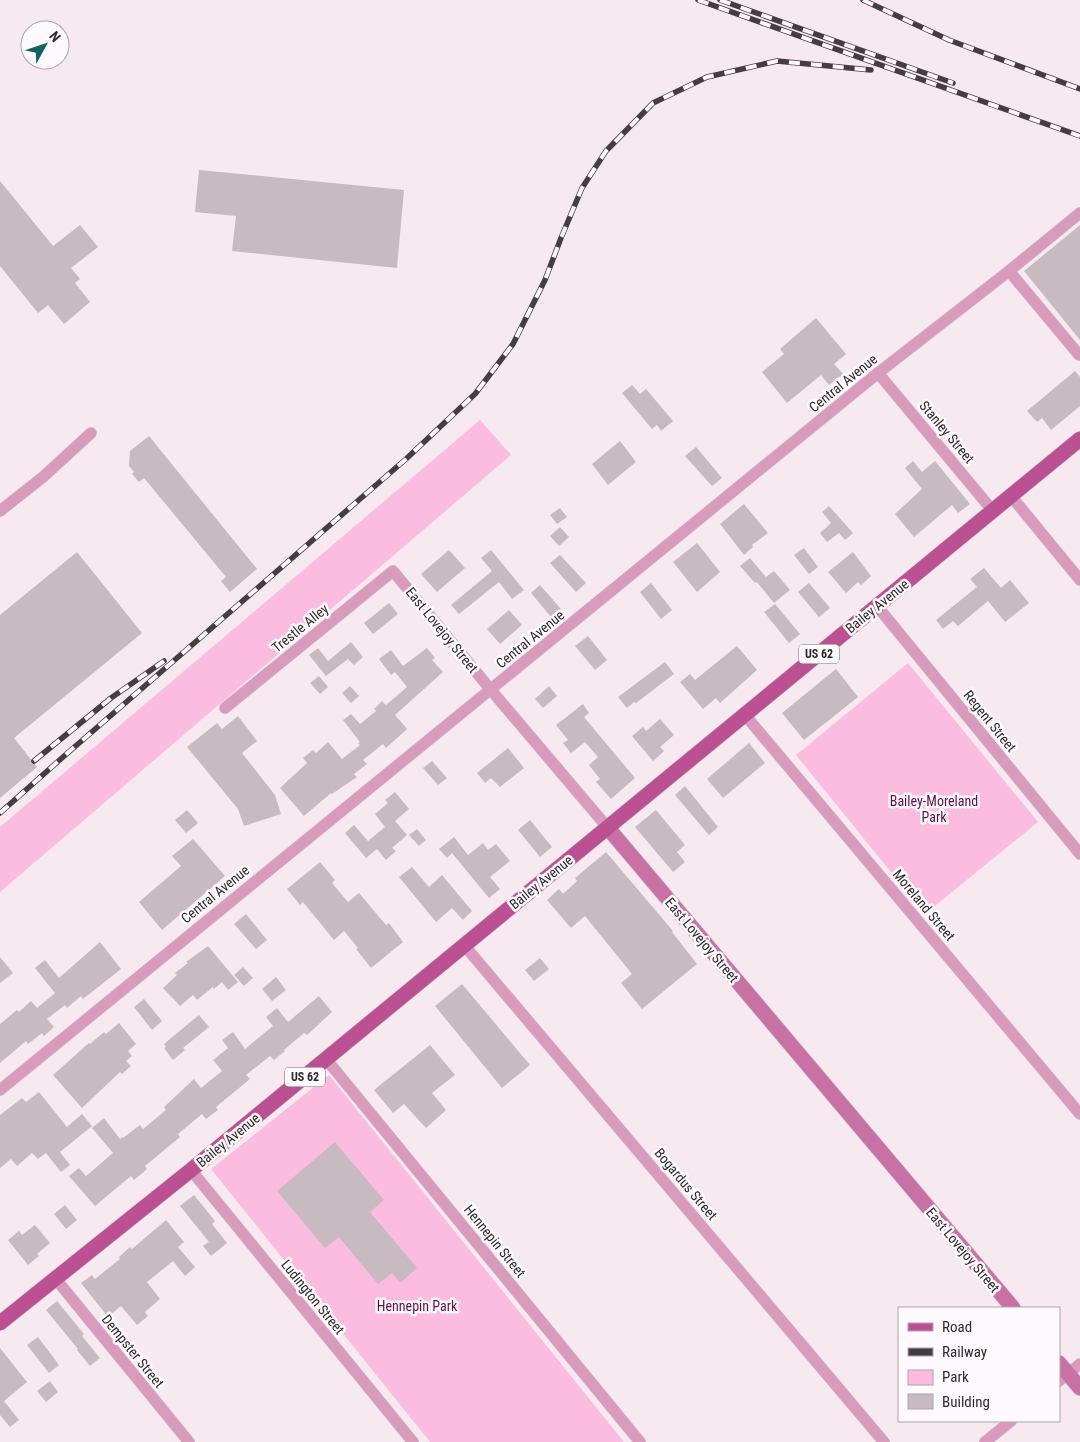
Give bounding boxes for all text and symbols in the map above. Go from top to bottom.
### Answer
north arrow [20,20,70,70]
text: N [46,28,64,45]
street label: Central Avenue [806,350,881,415]
street label: Stanley Street [916,398,978,466]
street label: Bailey Avenue [842,575,912,636]
street label: East Lovejoy Street [403,584,481,676]
street label: Trestle Alley [269,600,332,656]
street label: Central Avenue [493,606,568,671]
road number: US 62 [799,644,839,664]
street label: Regent Street [960,687,1020,755]
park label: Bailey-Moreland Park [890,793,978,825]
street label: Bailey Avenue [506,851,576,912]
street label: Central Avenue [178,861,253,926]
street label: Moreland Street [890,866,958,944]
street label: East Lovejoy Street [662,894,742,986]
road number: US 62 [285,1068,325,1086]
street label: Bailey Avenue [193,1109,263,1170]
street label: Bogardus Street [651,1145,721,1223]
street label: Hennepin Street [461,1202,529,1280]
street label: East Lovejoy Street [923,1204,1003,1296]
street label: Ludington Street [278,1257,348,1337]
park label: Hennepin Park [377,1298,458,1314]
legend [898,1307,1060,1422]
street label: Dempster Street [99,1311,167,1391]
text: Road [942,1318,972,1336]
text: Railway [942,1343,987,1361]
text: Park [942,1368,969,1386]
text: Building [942,1393,990,1411]

